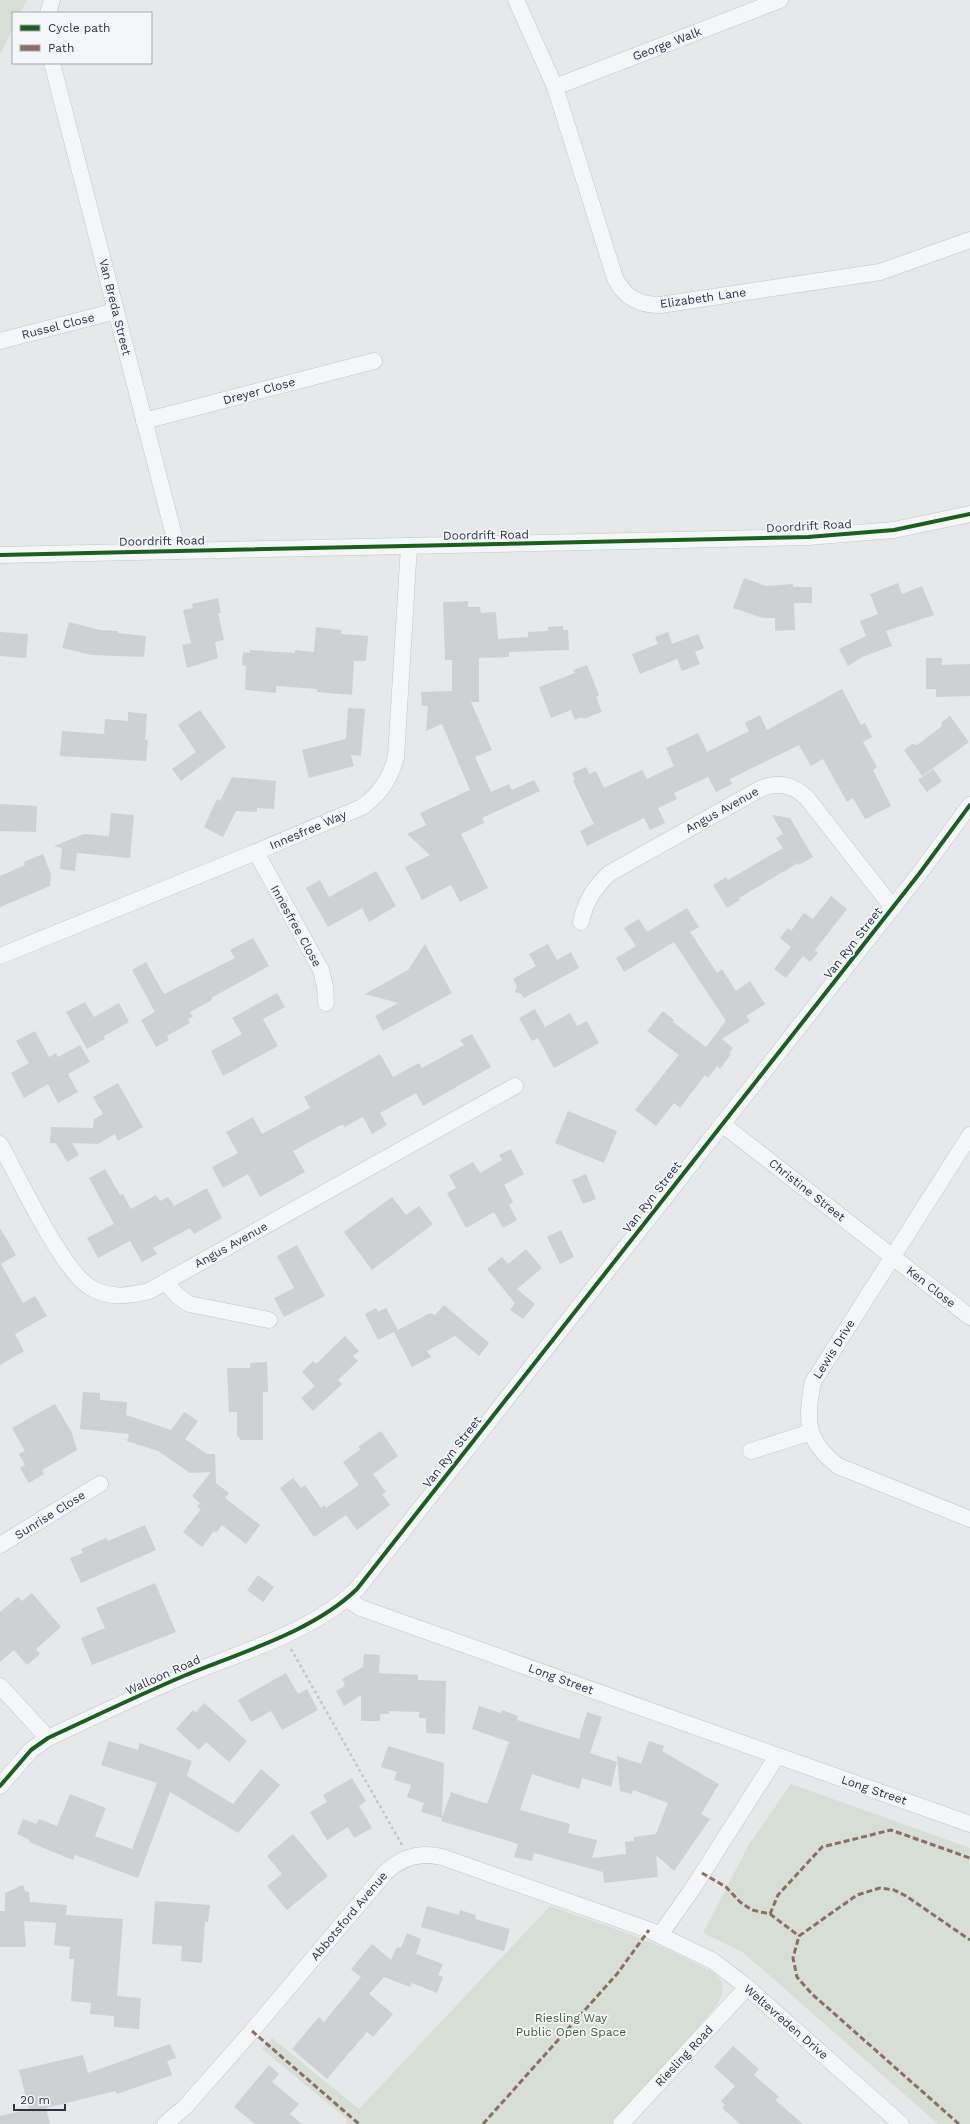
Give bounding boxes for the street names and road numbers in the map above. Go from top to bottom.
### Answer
street label: George Walk [630,24,704,64]
street label: Van Breda Street [96,257,134,357]
street label: Elizabeth Lane [659,285,747,311]
street label: Russel Close [20,310,96,342]
street label: Dreyer Close [221,375,297,407]
street label: Doordrift Road [766,517,852,535]
street label: Doordrift Road [443,527,529,543]
street label: Doordrift Road [119,533,205,549]
street label: Angus Avenue [683,784,761,836]
street label: Innesfree Way [267,807,349,853]
street label: Innesfree Close [268,883,324,969]
street label: Van Ryn Street [821,905,885,981]
street label: Christine Street [766,1156,848,1224]
street label: Van Ryn Street [620,1159,684,1235]
street label: Angus Avenue [192,1219,270,1271]
street label: Ken Close [904,1264,958,1310]
street label: Lewis Drive [810,1317,858,1381]
street label: Van Ryn Street [420,1414,484,1490]
street label: Sunrise Close [12,1488,88,1542]
street label: Walloon Road [123,1652,203,1698]
street label: Long Street [527,1661,595,1697]
street label: Long Street [839,1772,909,1808]
street label: Abbotsford Avenue [308,1869,390,1963]
street label: Weltevreden Drive [741,1982,831,2062]
street label: Riesling Road [652,2023,716,2089]

